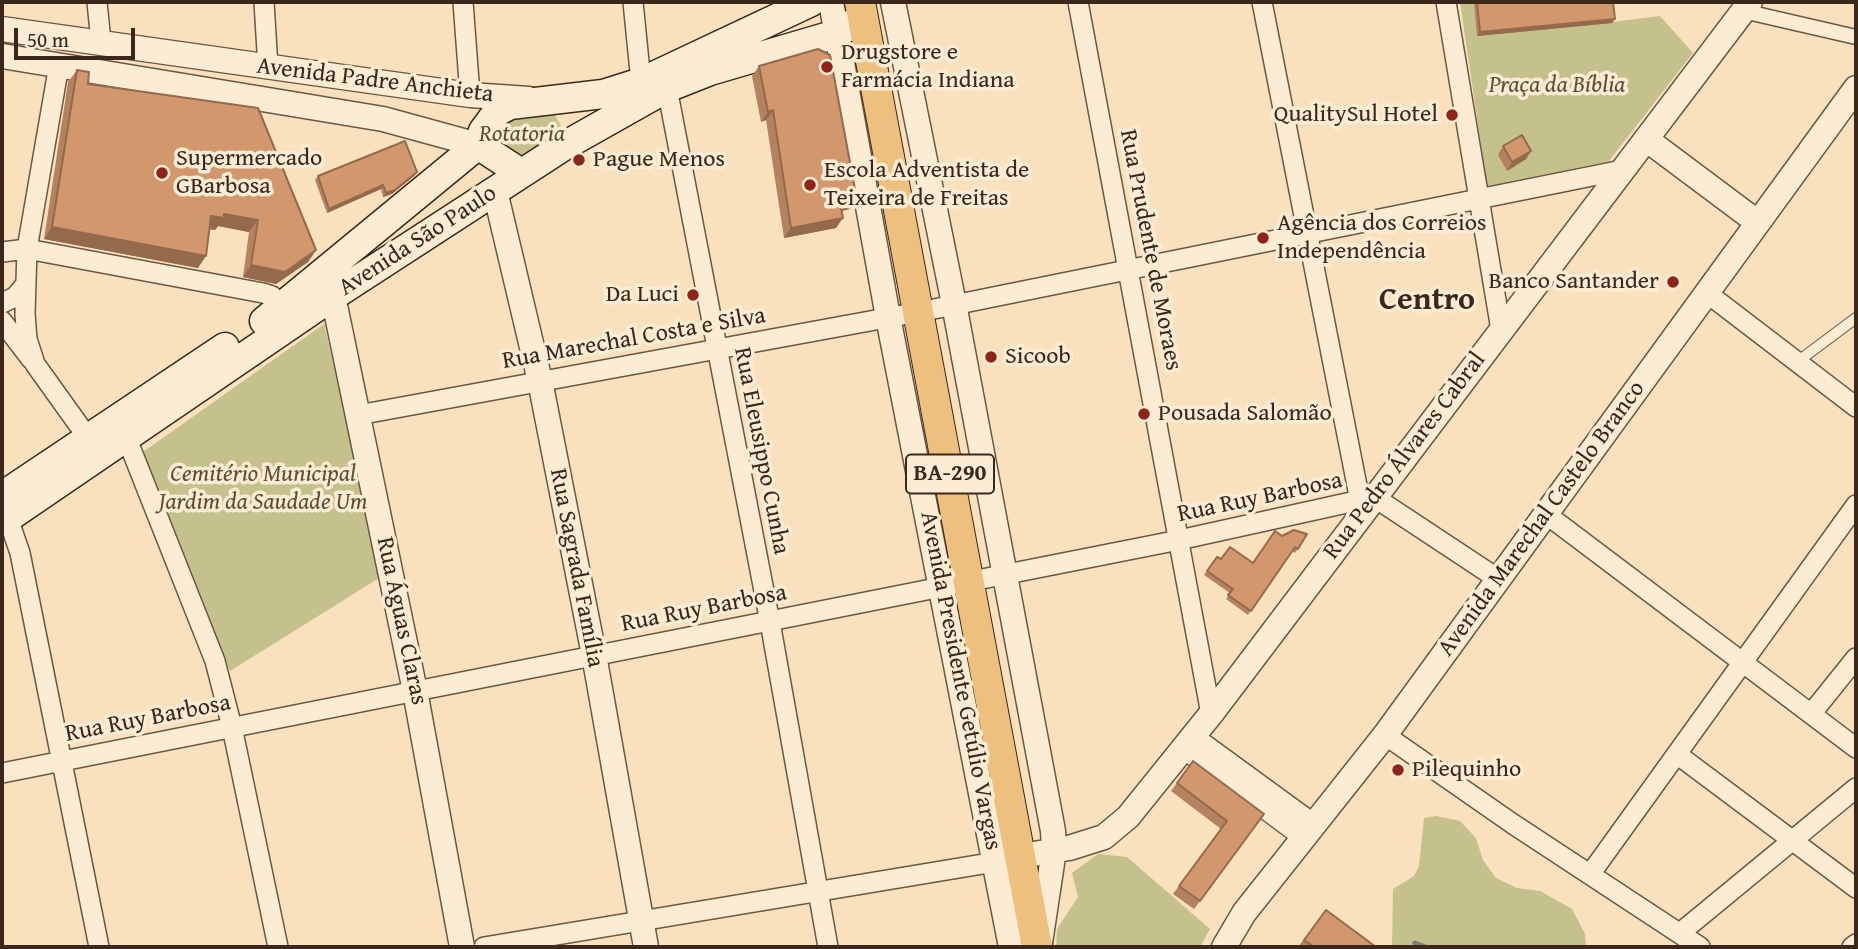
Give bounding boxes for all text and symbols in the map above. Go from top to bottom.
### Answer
scale bar [18,14,138,58]
text: 50 m [27,24,69,55]
place label: Drugstore e Farmácia Indiana [841,39,1015,95]
street label: Avenida Padre Anchieta [255,52,495,110]
marker: Drugstore e Farmácia Indiana [819,59,835,75]
park label: Praça da Bíblia [1489,72,1625,100]
place label: QualitySul Hotel [1274,101,1438,129]
marker: QualitySul Hotel [1444,107,1460,123]
park label: Rotatoria [479,121,565,149]
street label: Rua Prudente de Moraes [1113,127,1187,373]
place label: Supermercado GBarbosa [176,145,322,201]
place label: Pague Menos [593,146,725,174]
marker: Pague Menos [571,152,587,168]
place label: Escola Adventista de Teixeira de Freitas [824,157,1029,213]
marker: Supermercado GBarbosa [154,165,170,181]
marker: Escola Adventista de Teixeira de Freitas [802,177,818,193]
street label: Avenida São Paulo [334,179,502,303]
place label: Agência dos Correios Independência [1277,210,1487,266]
marker: Agência dos Correios Independência [1255,230,1271,246]
place label: Banco Santander [1489,268,1659,296]
marker: Banco Santander [1665,274,1681,290]
place label: Da Luci [606,281,679,309]
district label: Centro [1379,282,1475,320]
marker: Da Luci [685,287,701,303]
street label: Rua Marechal Costa e Silva [500,302,768,376]
place label: Sicoob [1005,343,1071,371]
street label: Rua Eleusippo Cunha [727,345,795,557]
street label: Rua Pedro Álvares Cabral [1318,347,1492,565]
marker: Sicoob [983,349,999,365]
street label: Avenida Marechal Castelo Branco [1432,376,1652,662]
place label: Pousada Salomão [1158,400,1332,428]
marker: Pousada Salomão [1136,406,1152,422]
road number: BA-290 [906,454,994,494]
park label: Cemitério Municipal Jardim da Saudade Um [158,461,368,517]
street label: Rua Sagrada Família [543,466,609,670]
street label: Rua Ruy Barbosa [1175,466,1345,530]
street label: Avenida Presidente Getúlio Vargas [913,509,1007,853]
street label: Rua Águas Claras [369,535,433,707]
street label: Rua Ruy Barbosa [619,579,789,639]
street label: Rua Ruy Barbosa [63,689,233,749]
place label: Pilequinho [1412,756,1521,784]
marker: Pilequinho [1390,762,1406,778]

